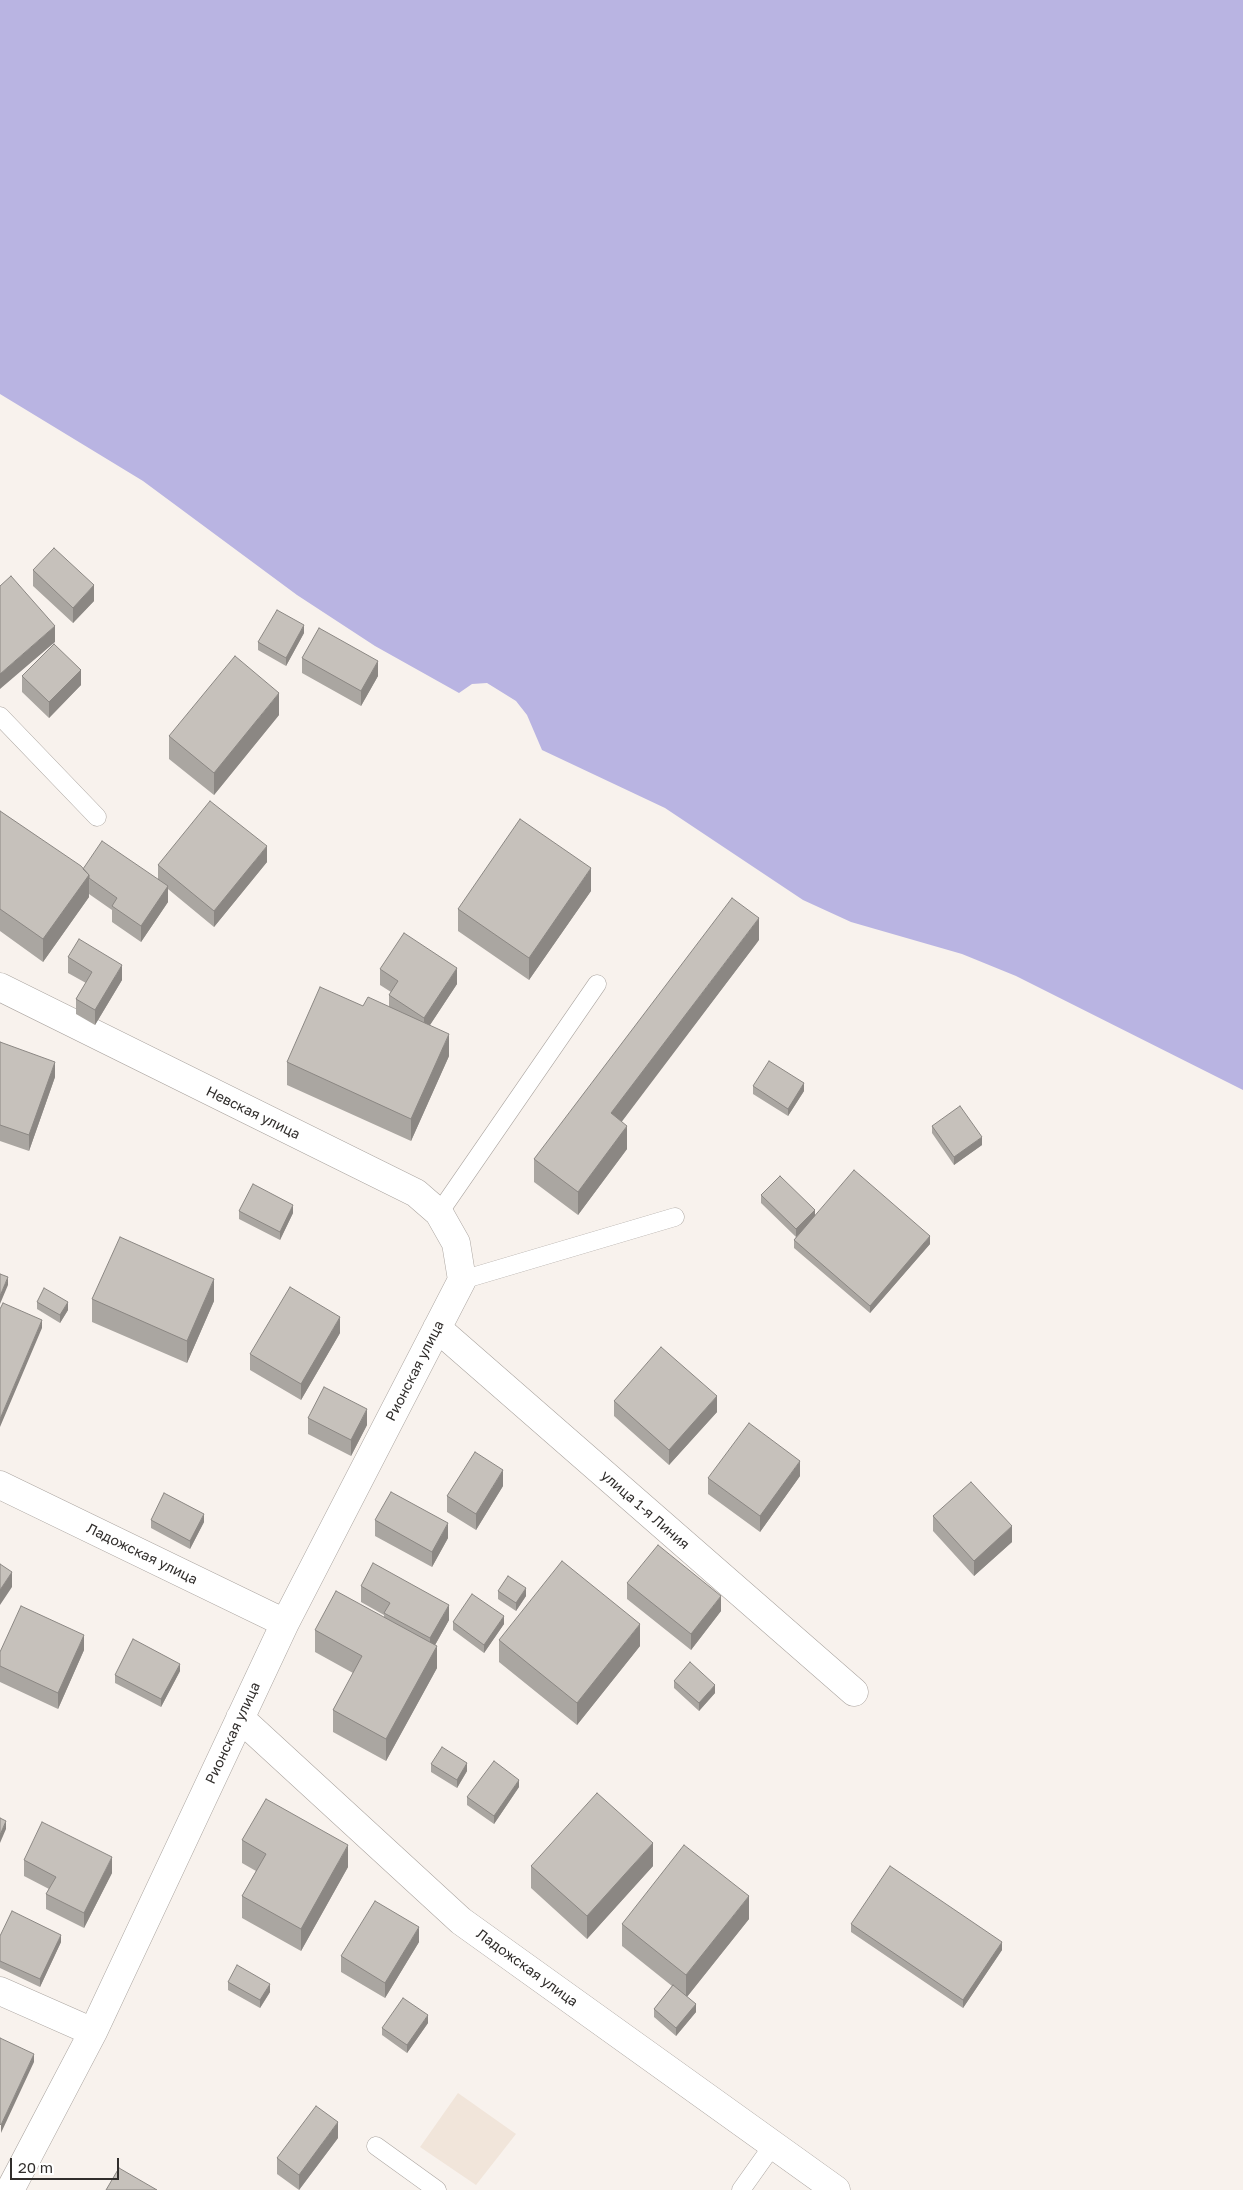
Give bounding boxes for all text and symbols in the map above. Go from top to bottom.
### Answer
street label: Невская улица [203,1083,303,1143]
street label: Рионская улица [382,1318,448,1424]
street label: улица 1-я Линия [597,1467,693,1553]
street label: Ладожская улица [84,1520,200,1588]
street label: Рионская улица [202,1679,264,1787]
street label: Ладожская улица [473,1926,581,2010]
scale bar [12,2148,121,2180]
text: 20 m [18,2158,53,2176]

